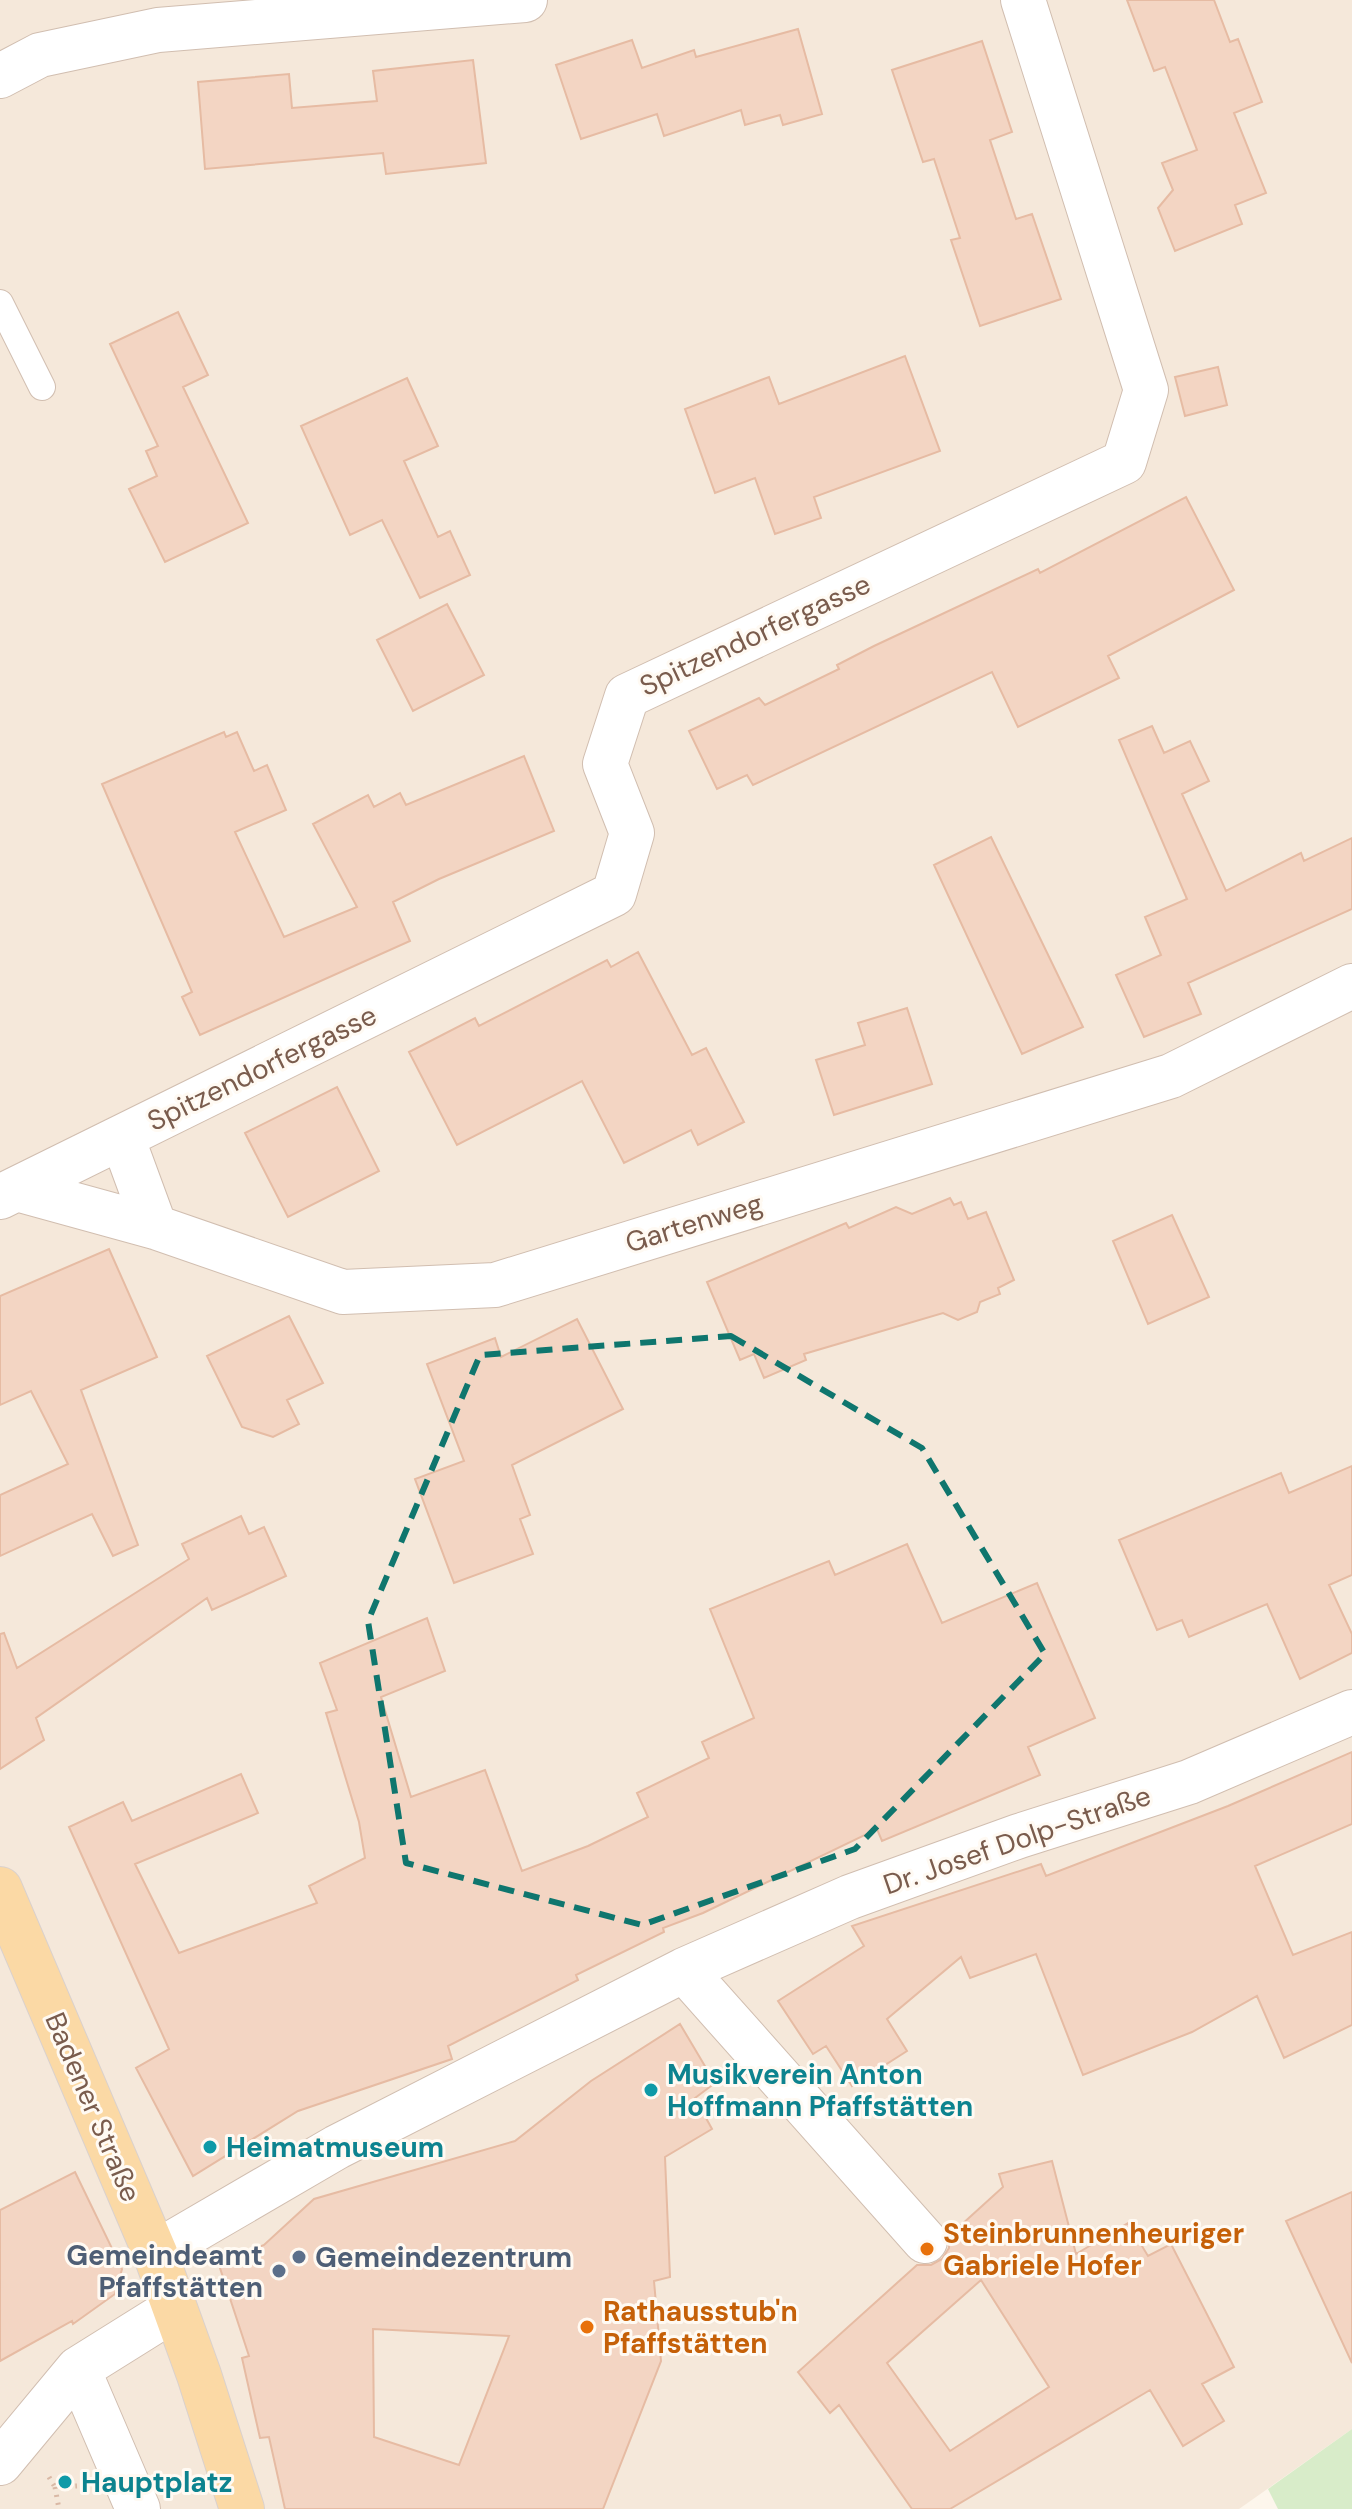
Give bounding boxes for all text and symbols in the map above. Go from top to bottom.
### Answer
street label: Spitzendorfergasse [634,565,876,705]
street label: Spitzendorfergasse [141,996,383,1140]
street label: Gartenweg [621,1185,767,1261]
street label: Dr. Josef Dolp-Straße [878,1777,1156,1903]
street label: Badener Straße [36,2007,150,2207]
place label: Musikverein Anton Hoffmann Pfaffstätten [667,2056,973,2125]
marker: Musikverein Anton Hoffmann Pfaffstätten [642,2081,660,2099]
place label: Heimatmuseum [226,2129,444,2166]
marker: Heimatmuseum [201,2138,219,2156]
place label: Steinbrunnenheuriger Gabriele Hofer [943,2215,1244,2284]
place label: Gemeindeamt Pfaffstätten [66,2237,263,2306]
place label: Gemeindezentrum [315,2239,572,2276]
marker: Steinbrunnenheuriger Gabriele Hofer [918,2240,936,2258]
marker: Gemeindezentrum [290,2248,308,2266]
marker: Gemeindeamt Pfaffstätten [270,2262,288,2280]
place label: Rathausstub'n Pfaffstätten [603,2293,798,2362]
marker: Rathausstub'n Pfaffstätten [578,2318,596,2336]
place label: Hauptplatz [81,2464,232,2501]
marker: Hauptplatz [56,2473,74,2491]

